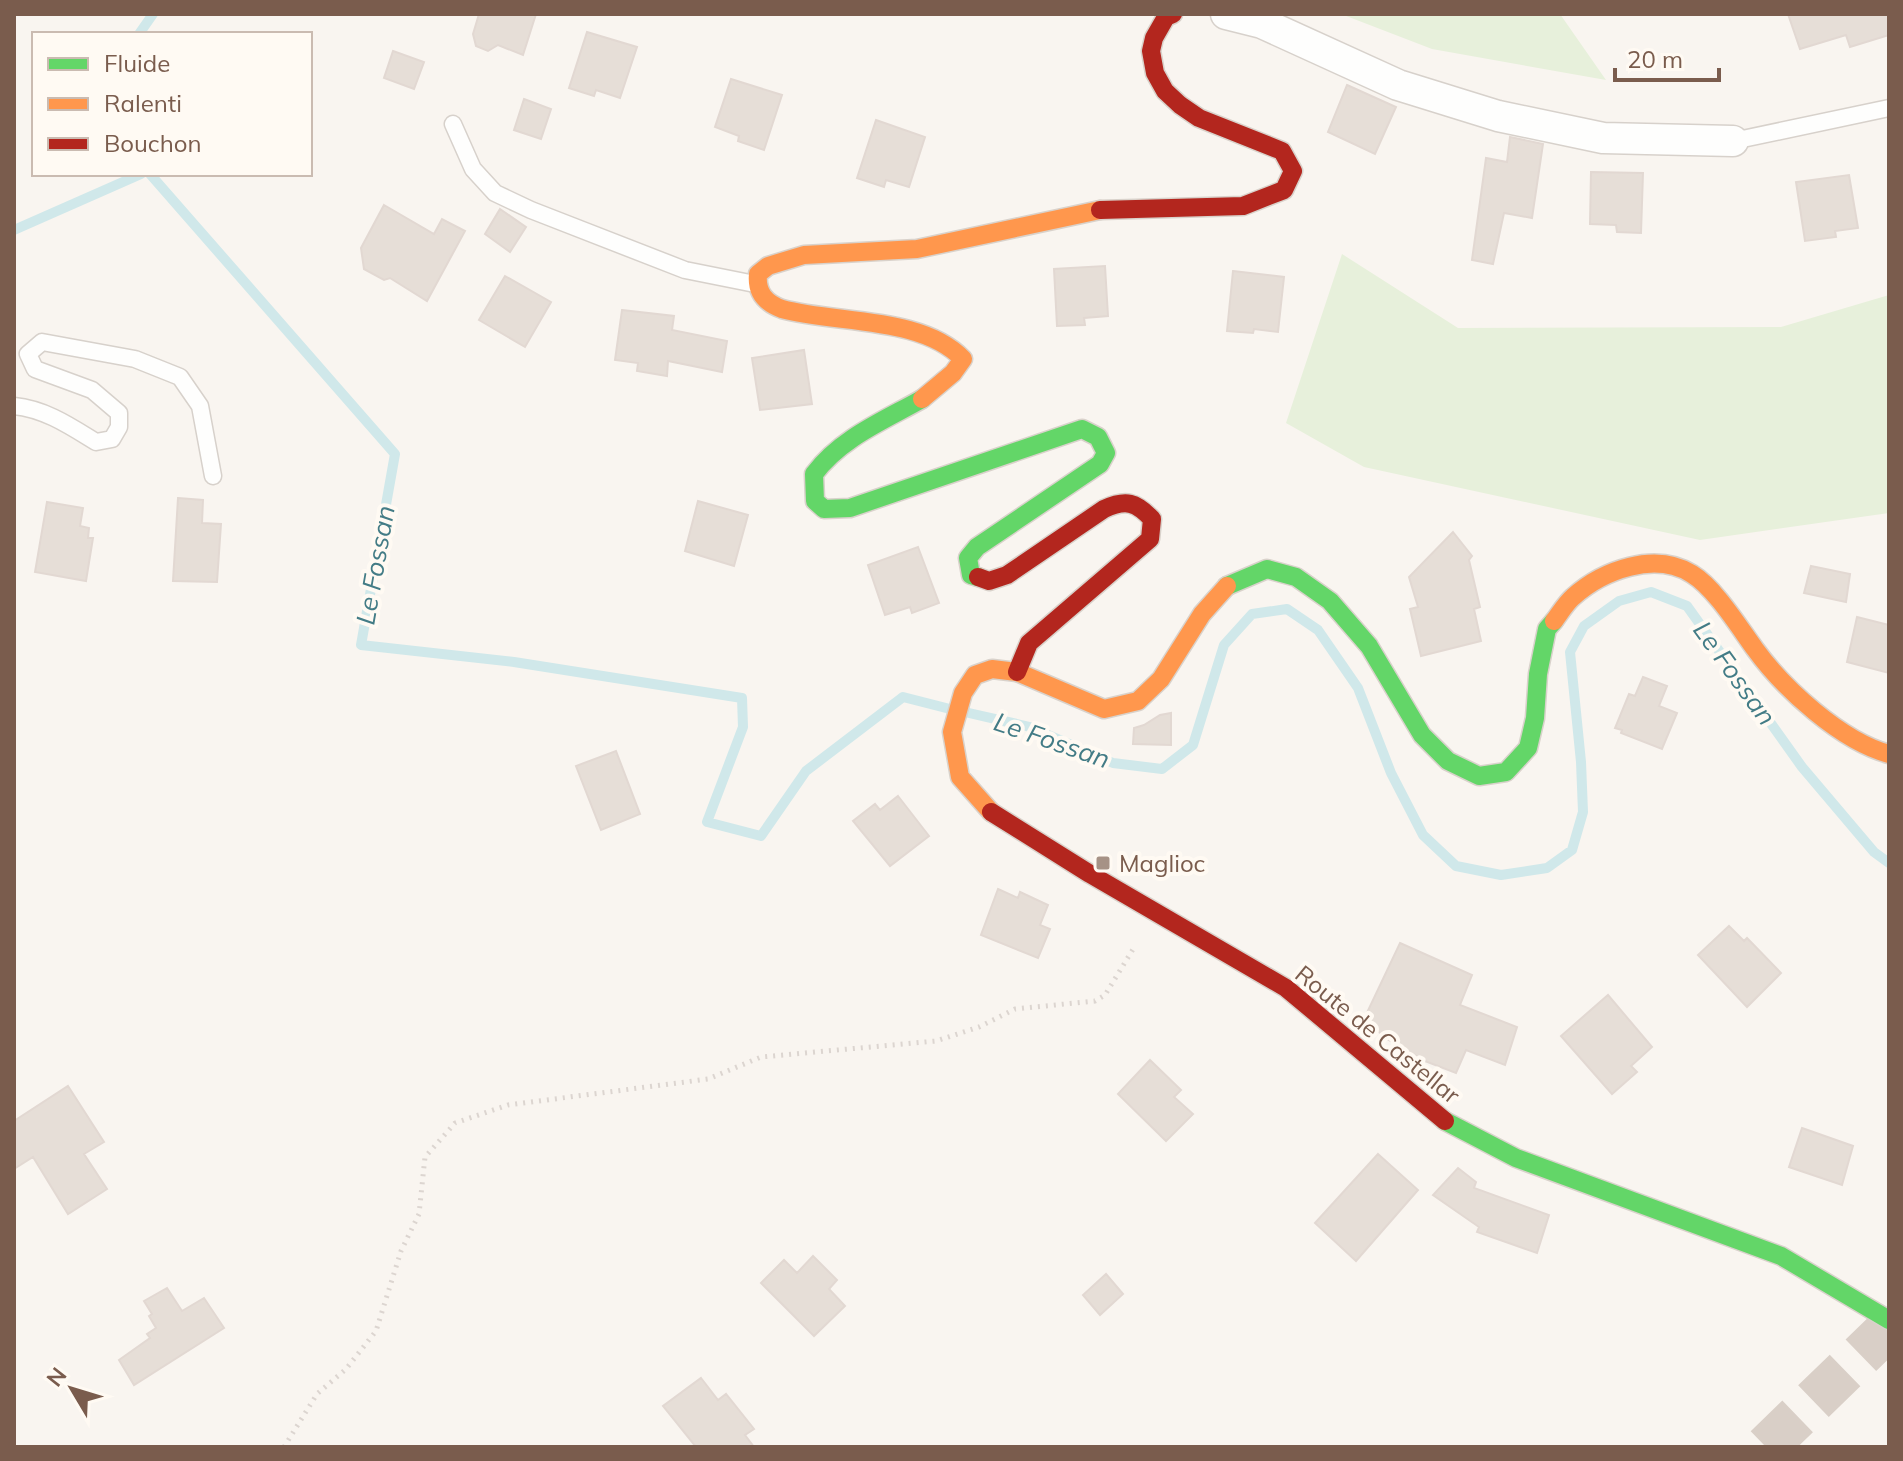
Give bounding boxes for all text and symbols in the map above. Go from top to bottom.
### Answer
legend [32,32,312,176]
scale bar [1615,32,1719,82]
text: 20 m [1627,44,1683,74]
text: Fluide [104,48,170,78]
text: Ralenti [104,88,182,118]
text: Bouchon [104,128,202,158]
water label: Le Fossan [348,503,402,627]
water label: Le Fossan [1686,615,1784,731]
water label: Le Fossan [990,705,1114,775]
place label: Maglioc [1119,848,1206,878]
marker: Maglioc [1094,854,1112,872]
street label: Route de Castellar [1290,958,1467,1110]
north arrow [32,1349,112,1429]
text: N [40,1362,72,1392]

